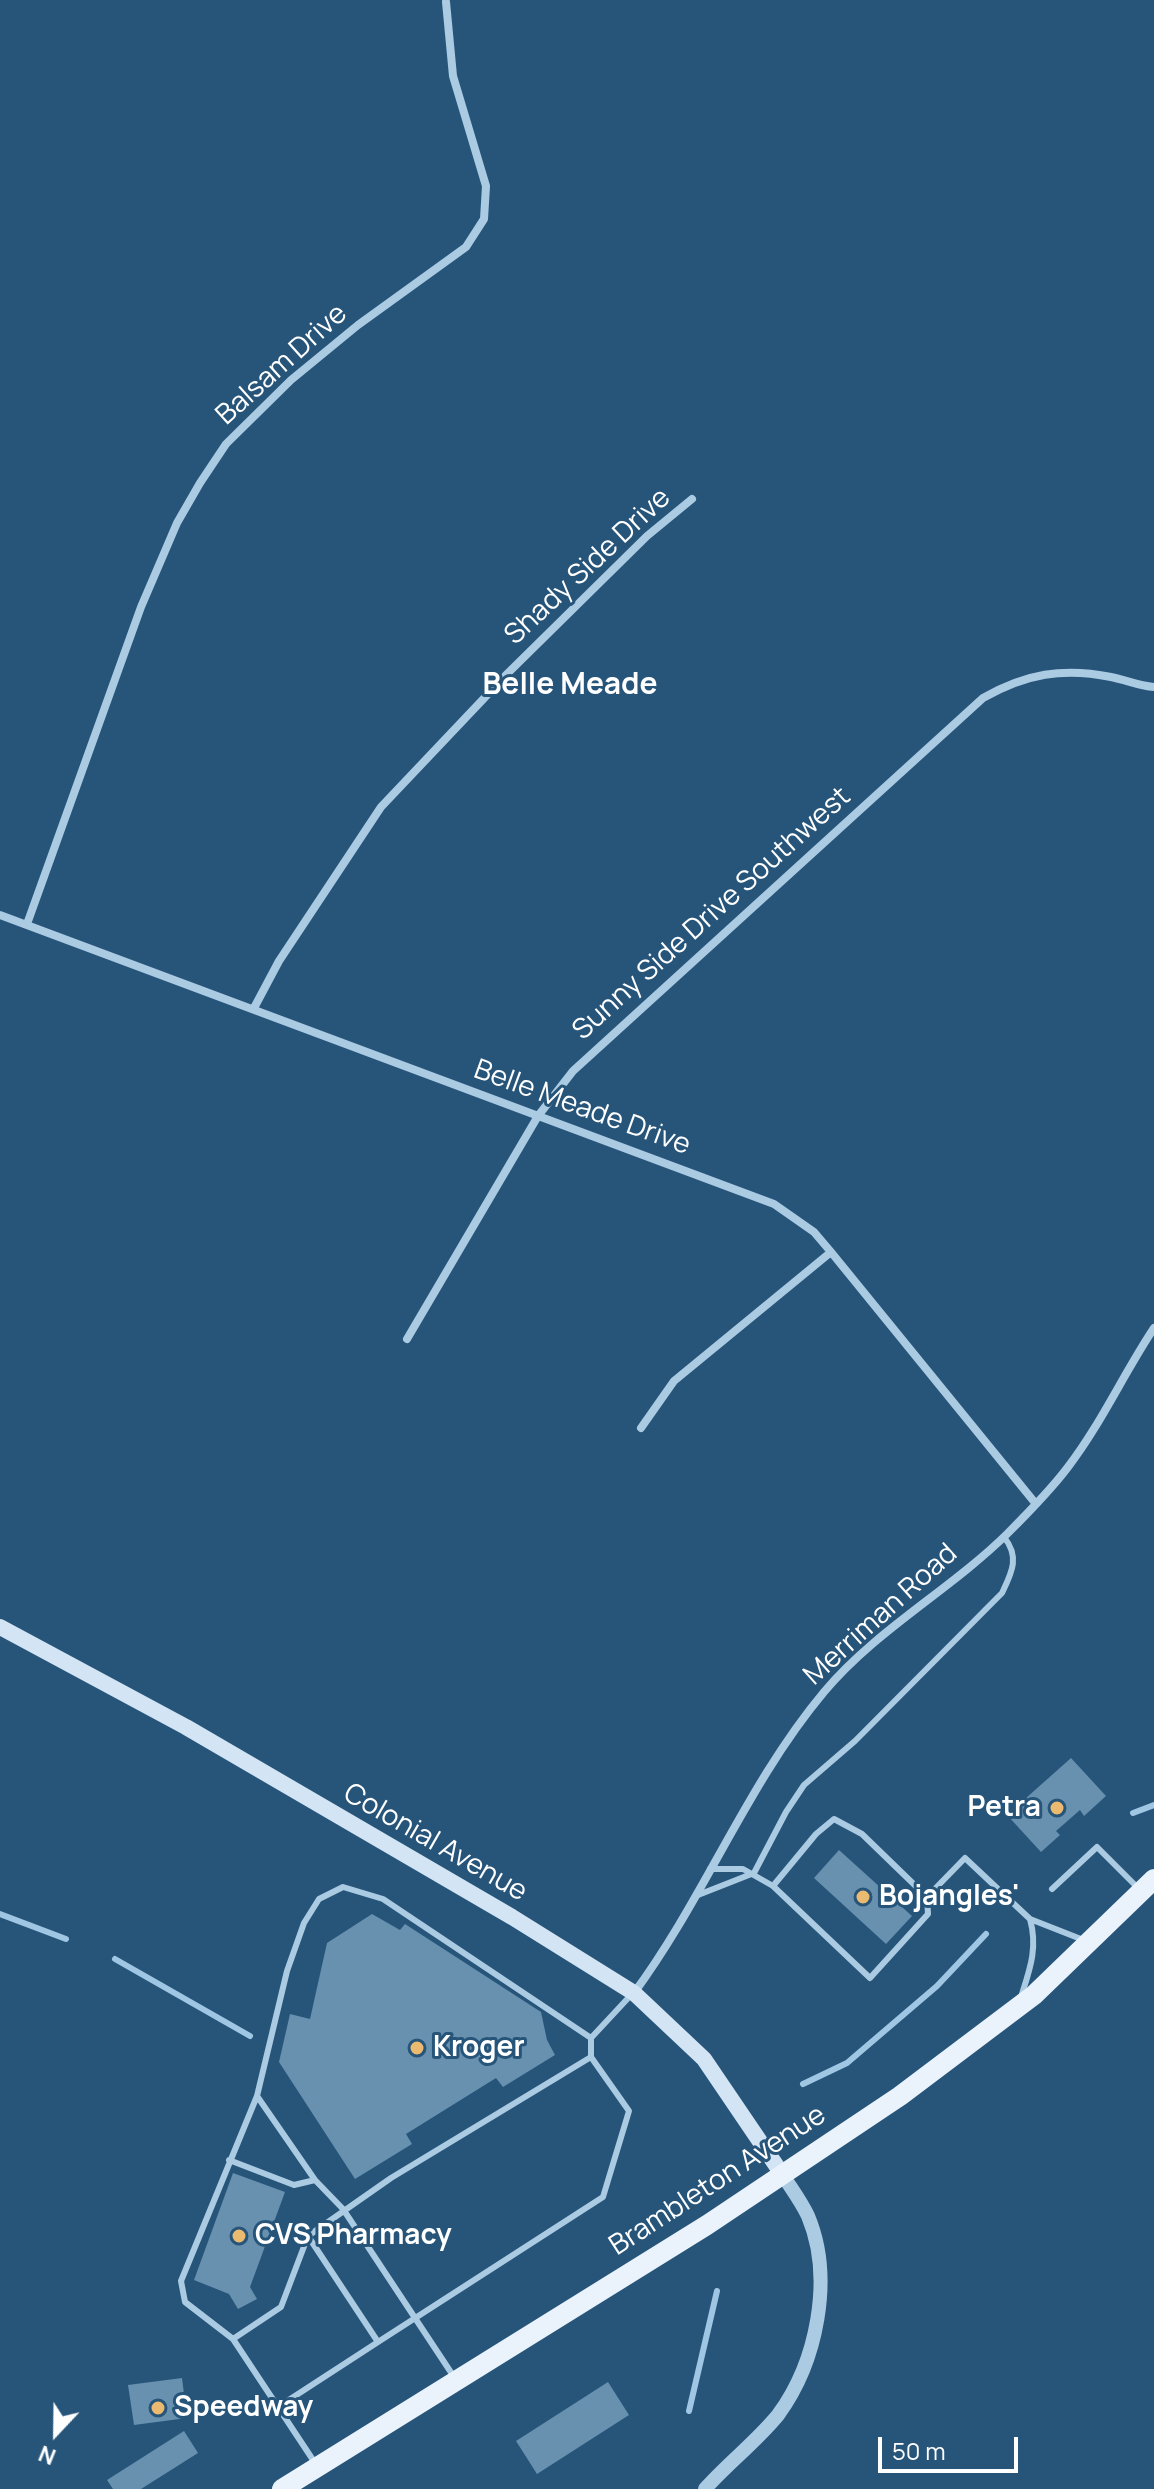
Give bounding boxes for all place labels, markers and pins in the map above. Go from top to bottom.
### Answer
place label: Petra [967,1791,1041,1825]
marker: Petra [1048,1799,1066,1817]
place label: Bojangles' [879,1880,1020,1914]
marker: Bojangles' [854,1888,872,1906]
place label: Kroger [433,2031,525,2065]
marker: Kroger [408,2039,426,2057]
place label: CVS Pharmacy [255,2219,452,2253]
marker: CVS Pharmacy [230,2227,248,2245]
place label: Speedway [174,2391,313,2425]
marker: Speedway [149,2399,167,2417]

